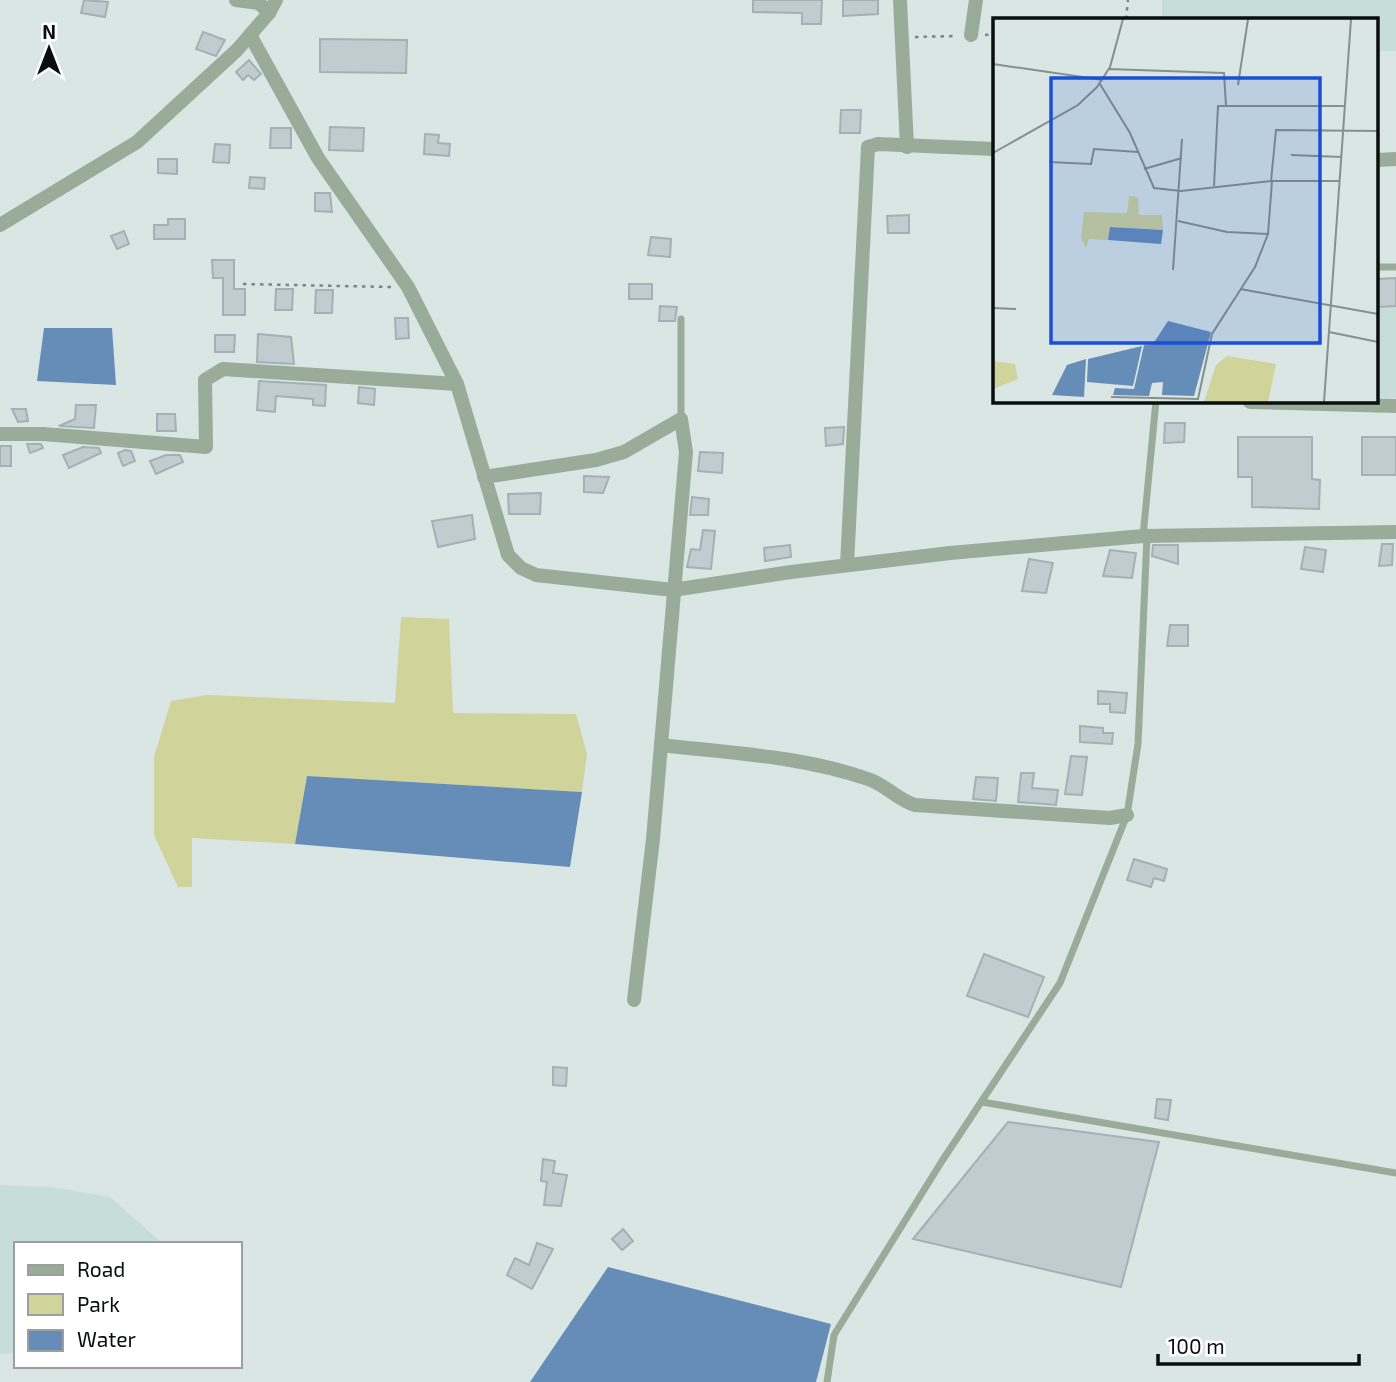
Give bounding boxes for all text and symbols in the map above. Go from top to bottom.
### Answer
north arrow [14,14,84,84]
inset map [993,18,1378,402]
text: N [42,20,56,43]
legend [14,1242,242,1368]
text: Road [77,1256,125,1281]
text: Park [77,1291,120,1316]
scale bar [1158,1322,1359,1366]
text: Water [77,1326,136,1351]
text: 100 m [1168,1333,1225,1358]

